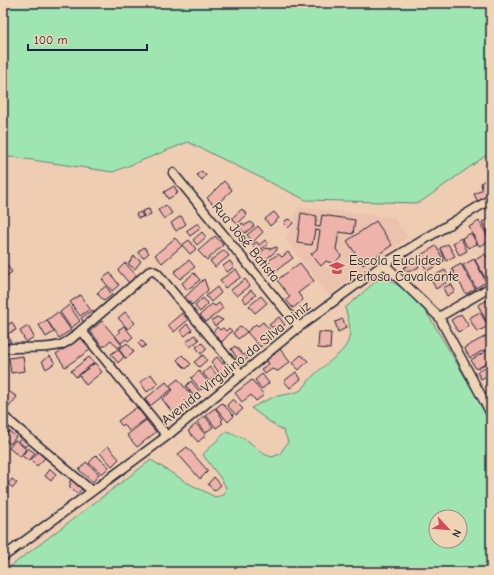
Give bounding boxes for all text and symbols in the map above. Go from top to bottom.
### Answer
scale bar [28,26,147,52]
text: 100 m [34,33,67,47]
street label: Rua José Batista [208,198,284,286]
place label: Escola Euclides Feitosa Cavalcante [349,252,459,285]
school or university icon: Escola Euclides Feitosa Cavalcante [328,259,346,277]
street label: Avenida Virgulino da Silva Diniz [158,297,314,429]
north arrow [428,509,468,549]
text: N [449,527,464,539]

